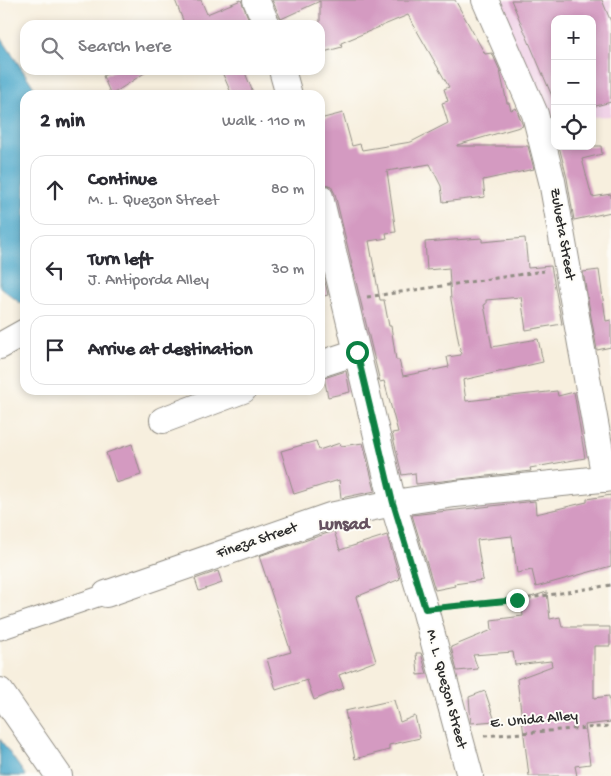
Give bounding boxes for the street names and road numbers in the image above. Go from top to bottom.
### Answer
street label: Zulueta Street [545,187,579,283]
street label: Fineza Street [213,518,302,564]
street label: M. L. Quezon Street [421,628,471,752]
street label: E. Unida Alley [489,707,579,733]

